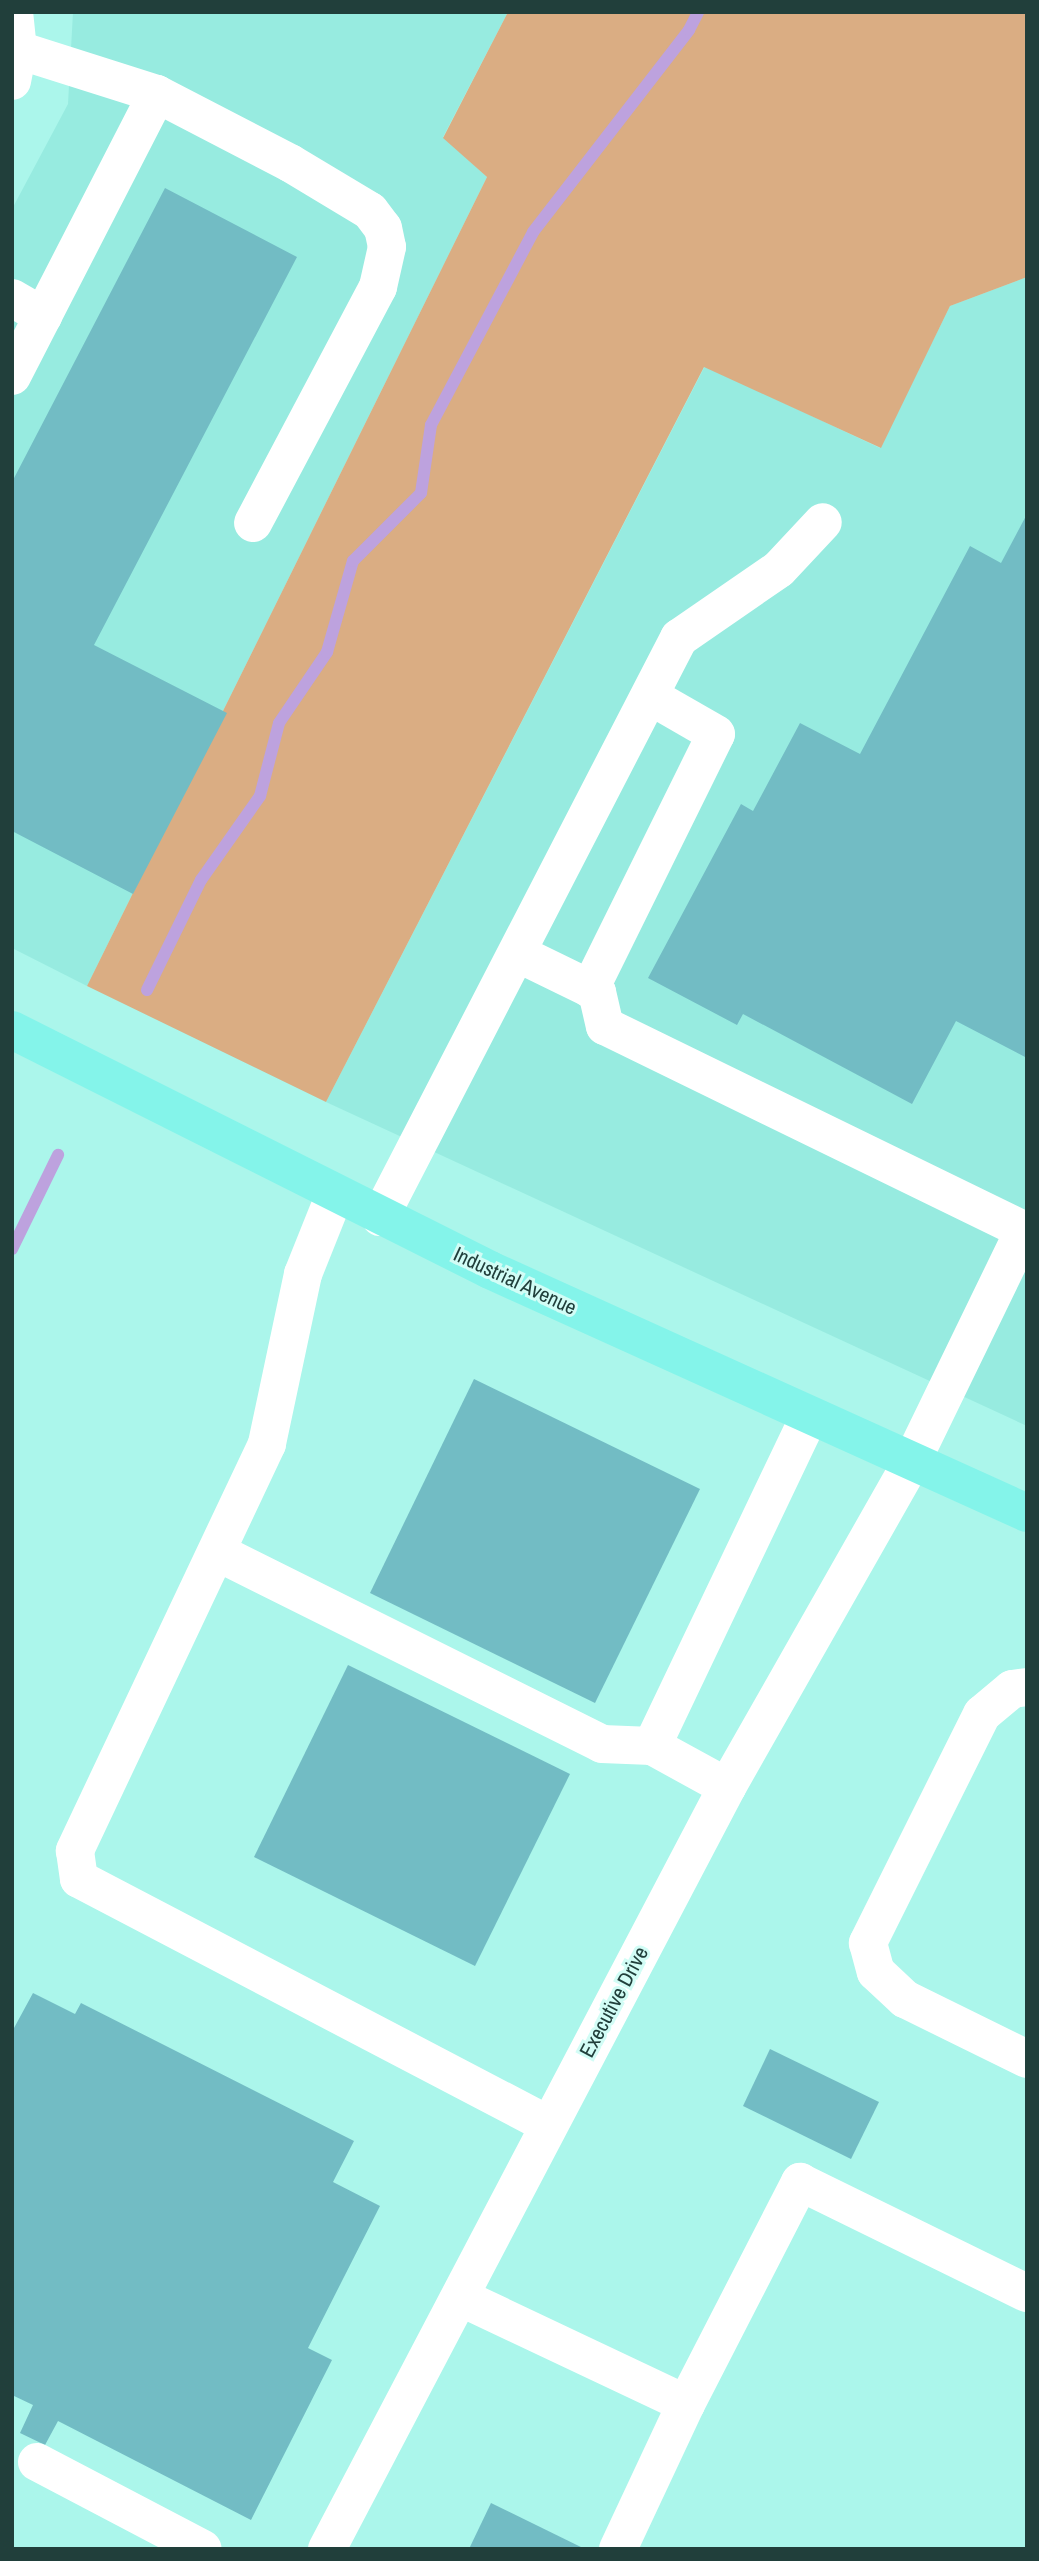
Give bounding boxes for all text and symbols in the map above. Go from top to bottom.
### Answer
street label: Industrial Avenue [449,1241,581,1321]
street label: Executive Drive [574,1942,654,2062]

